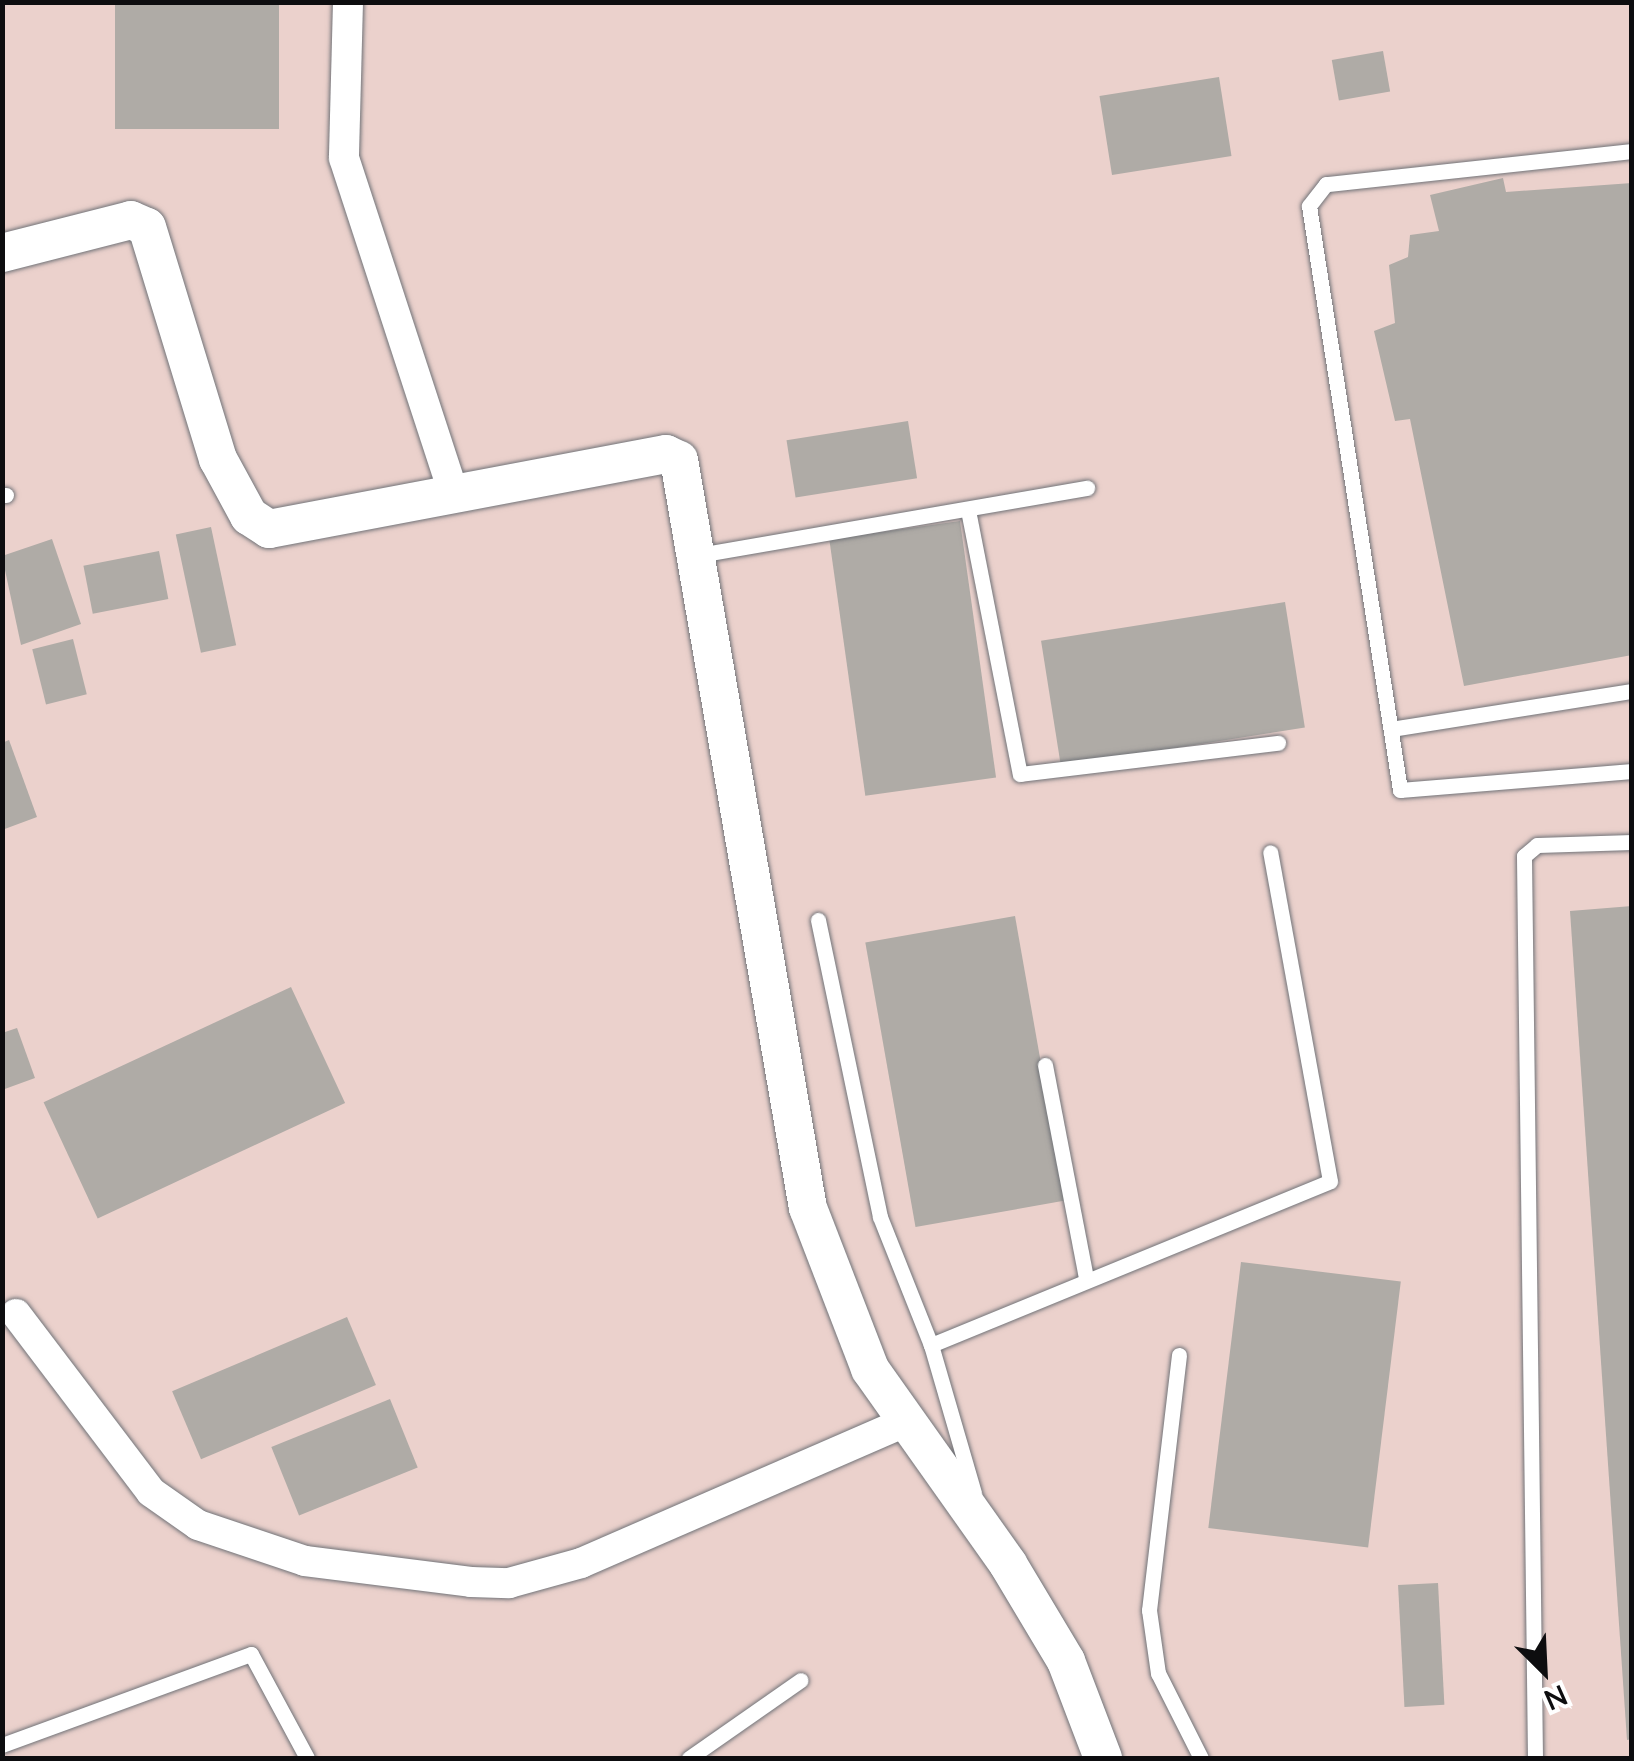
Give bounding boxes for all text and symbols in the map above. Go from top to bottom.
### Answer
north arrow [1494,1621,1594,1721]
text: N [1539,1678,1573,1718]

